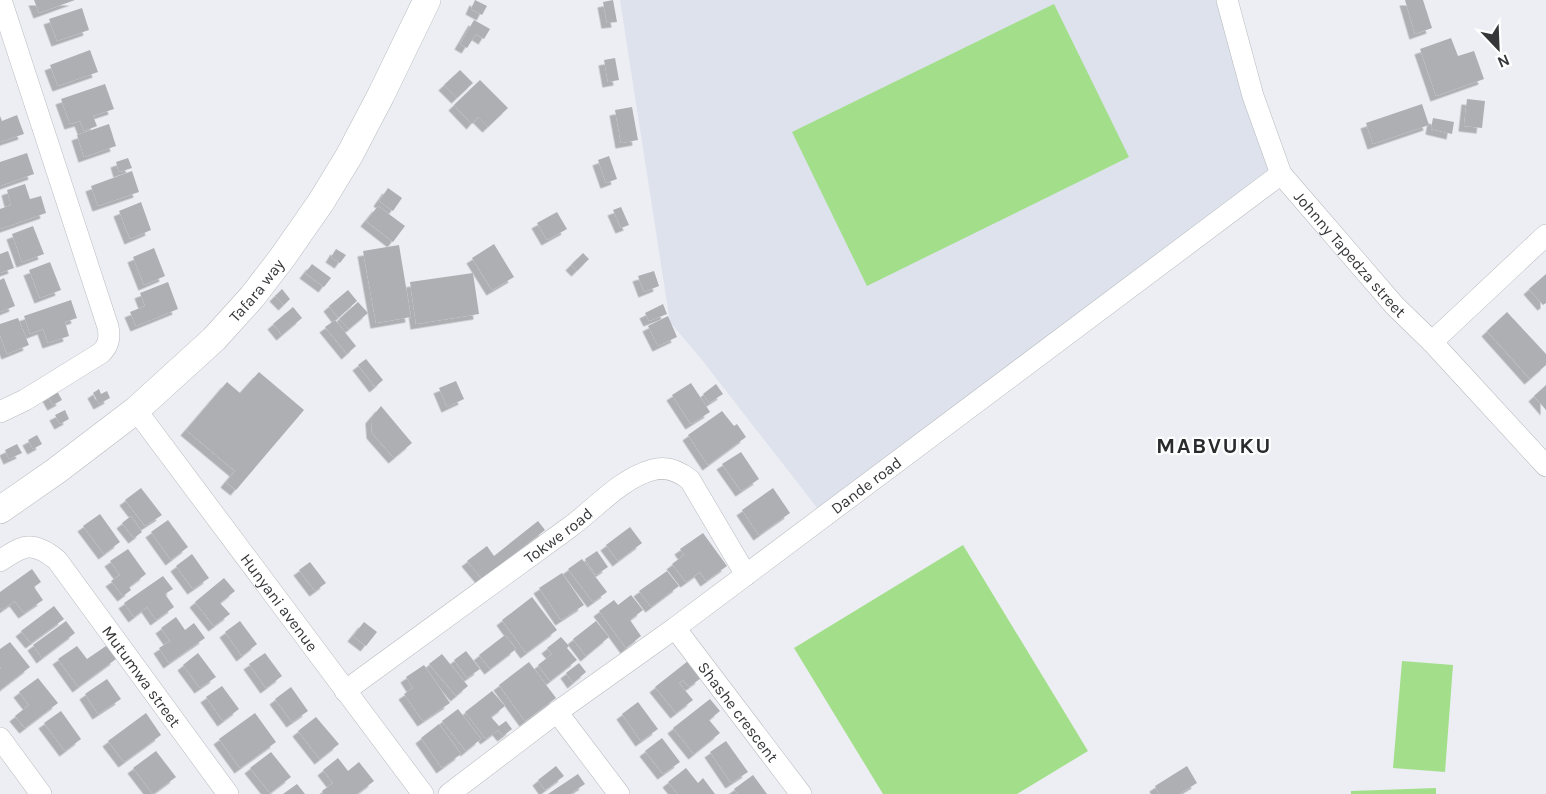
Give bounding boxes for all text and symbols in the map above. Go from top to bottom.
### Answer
north arrow [1468,18,1528,78]
text: N [1495,50,1513,72]
street label: Johnny Tapedza street [1290,187,1410,321]
street label: Tafara way [225,254,288,326]
district label: MABVUKU [1156,433,1272,459]
street label: Dande road [827,452,905,518]
street label: Tokwe road [520,503,596,567]
street label: Hunyani avenue [237,550,322,655]
street label: Mutumwa street [99,622,185,731]
street label: Shashe crescent [694,658,783,766]

